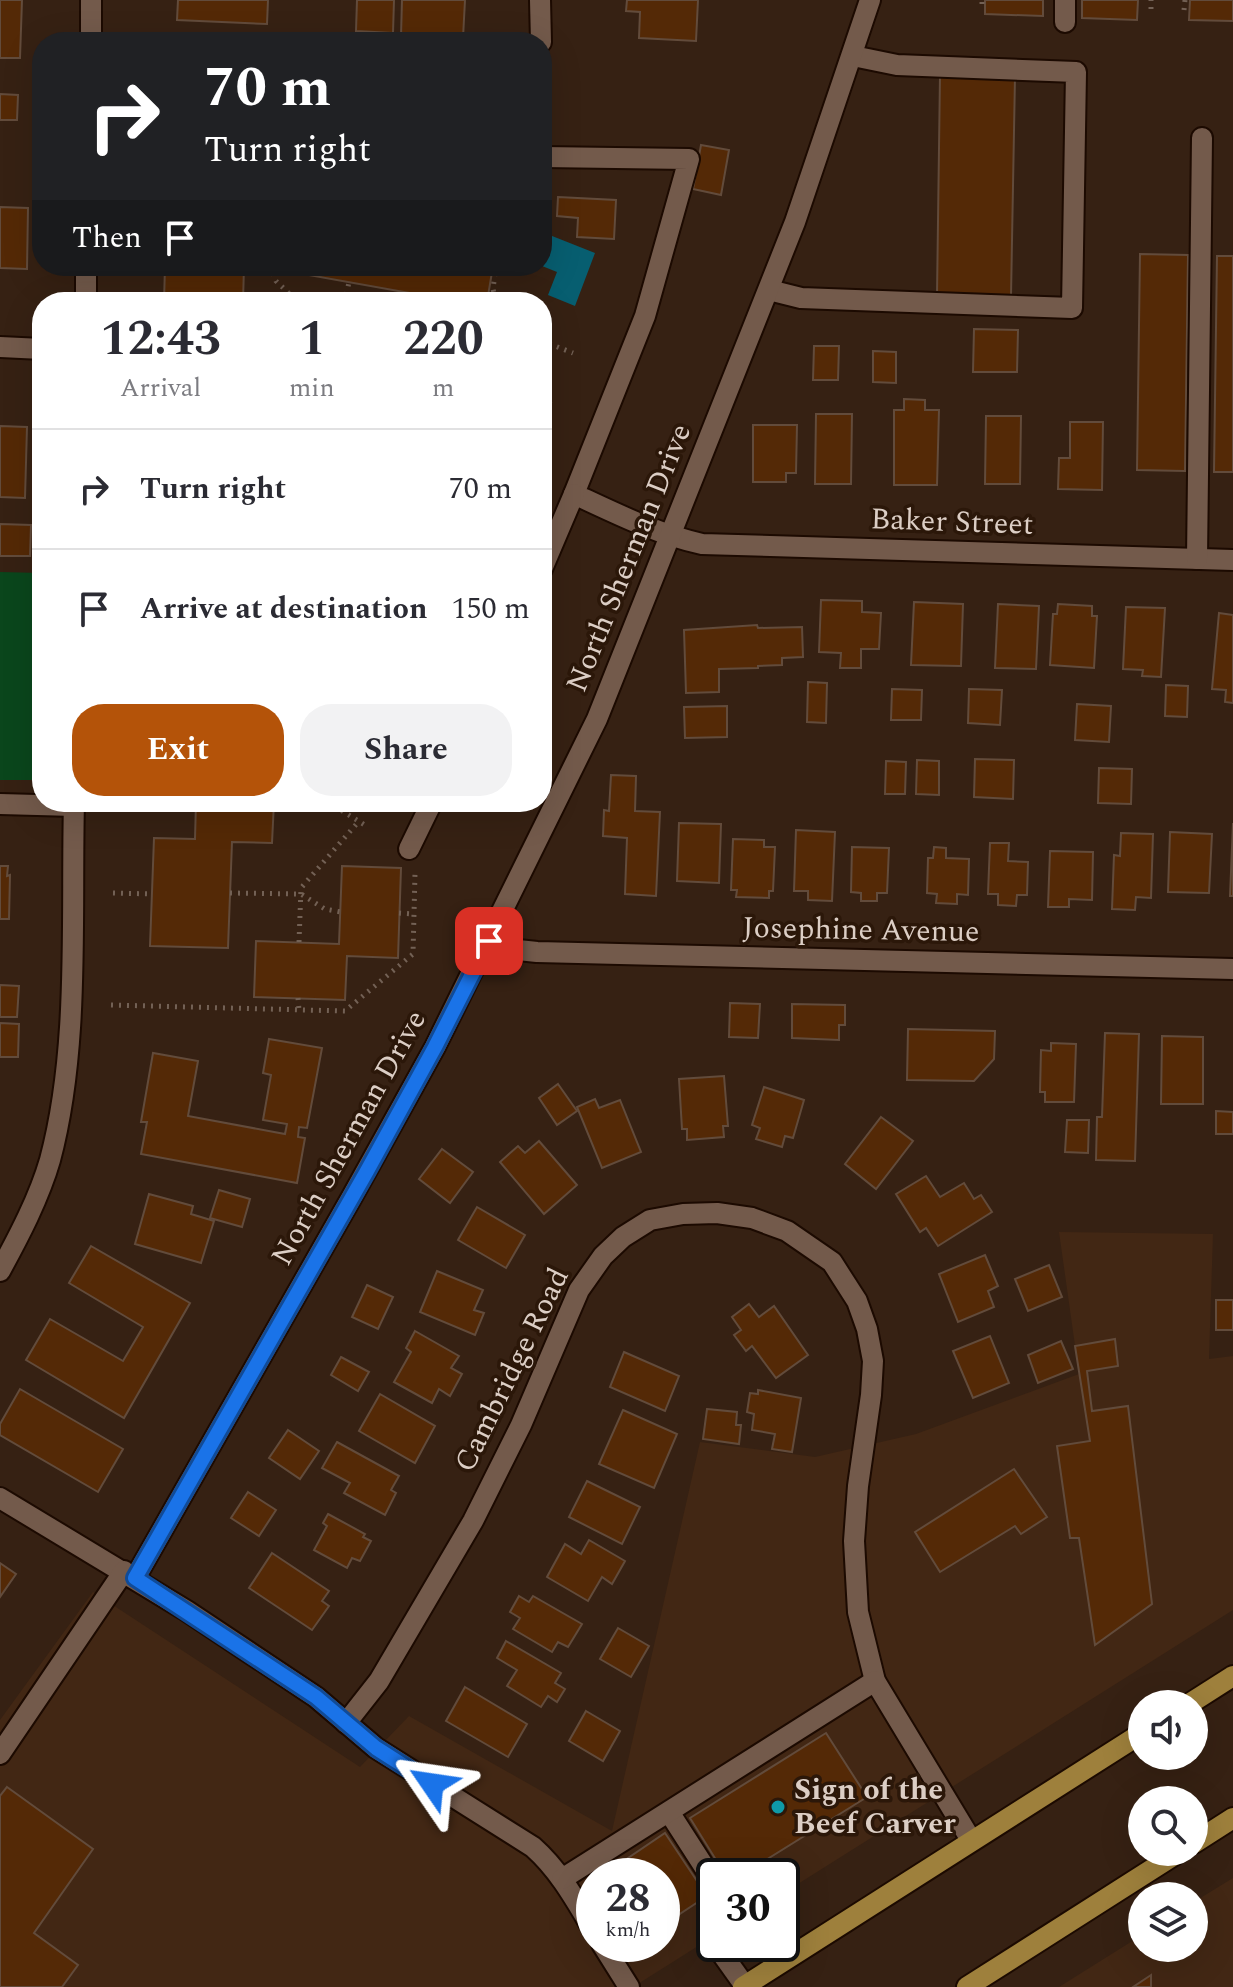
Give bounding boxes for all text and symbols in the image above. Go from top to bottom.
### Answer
text: 70 m [204,46,331,131]
icon: right [72,64,176,168]
text: Turn right [204,123,371,178]
text: Then [72,215,142,261]
icon: arrive [158,216,202,260]
text: 12:43 [100,303,221,376]
text: 1 [298,303,325,376]
text: 220 [403,303,484,376]
text: Arrival [120,368,201,408]
text: min [289,368,335,408]
text: m [432,368,454,408]
street label: North Sherman Drive [554,417,704,699]
text: Turn right [140,466,286,512]
text: 70 m [449,466,512,512]
icon: right [72,467,116,511]
street label: Baker Street [870,496,1034,548]
text: Arrive at destination [140,586,427,632]
text: 150 m [451,586,530,632]
icon: arrive [72,587,116,631]
button: Exit [72,704,284,796]
button: Share [300,704,512,796]
street label: Josephine Avenue [742,905,980,955]
pin [455,907,523,975]
icon: arrive [467,919,511,963]
street label: North Sherman Drive [259,1002,439,1274]
street label: Cambridge Road [443,1260,581,1480]
map controls [1128,1690,1208,1962]
button: sound [1128,1690,1208,1770]
position arrow [390,1742,474,1826]
place label: Sign of the Beef Carver [794,1767,956,1847]
button: search [1128,1786,1208,1866]
marker: Sign of the Beef Carver [769,1798,787,1816]
speed limit sign: 30 [696,1858,800,1962]
text: 28 [606,1869,650,1930]
button: layers [1128,1882,1208,1962]
text: km/h [606,1915,651,1945]

